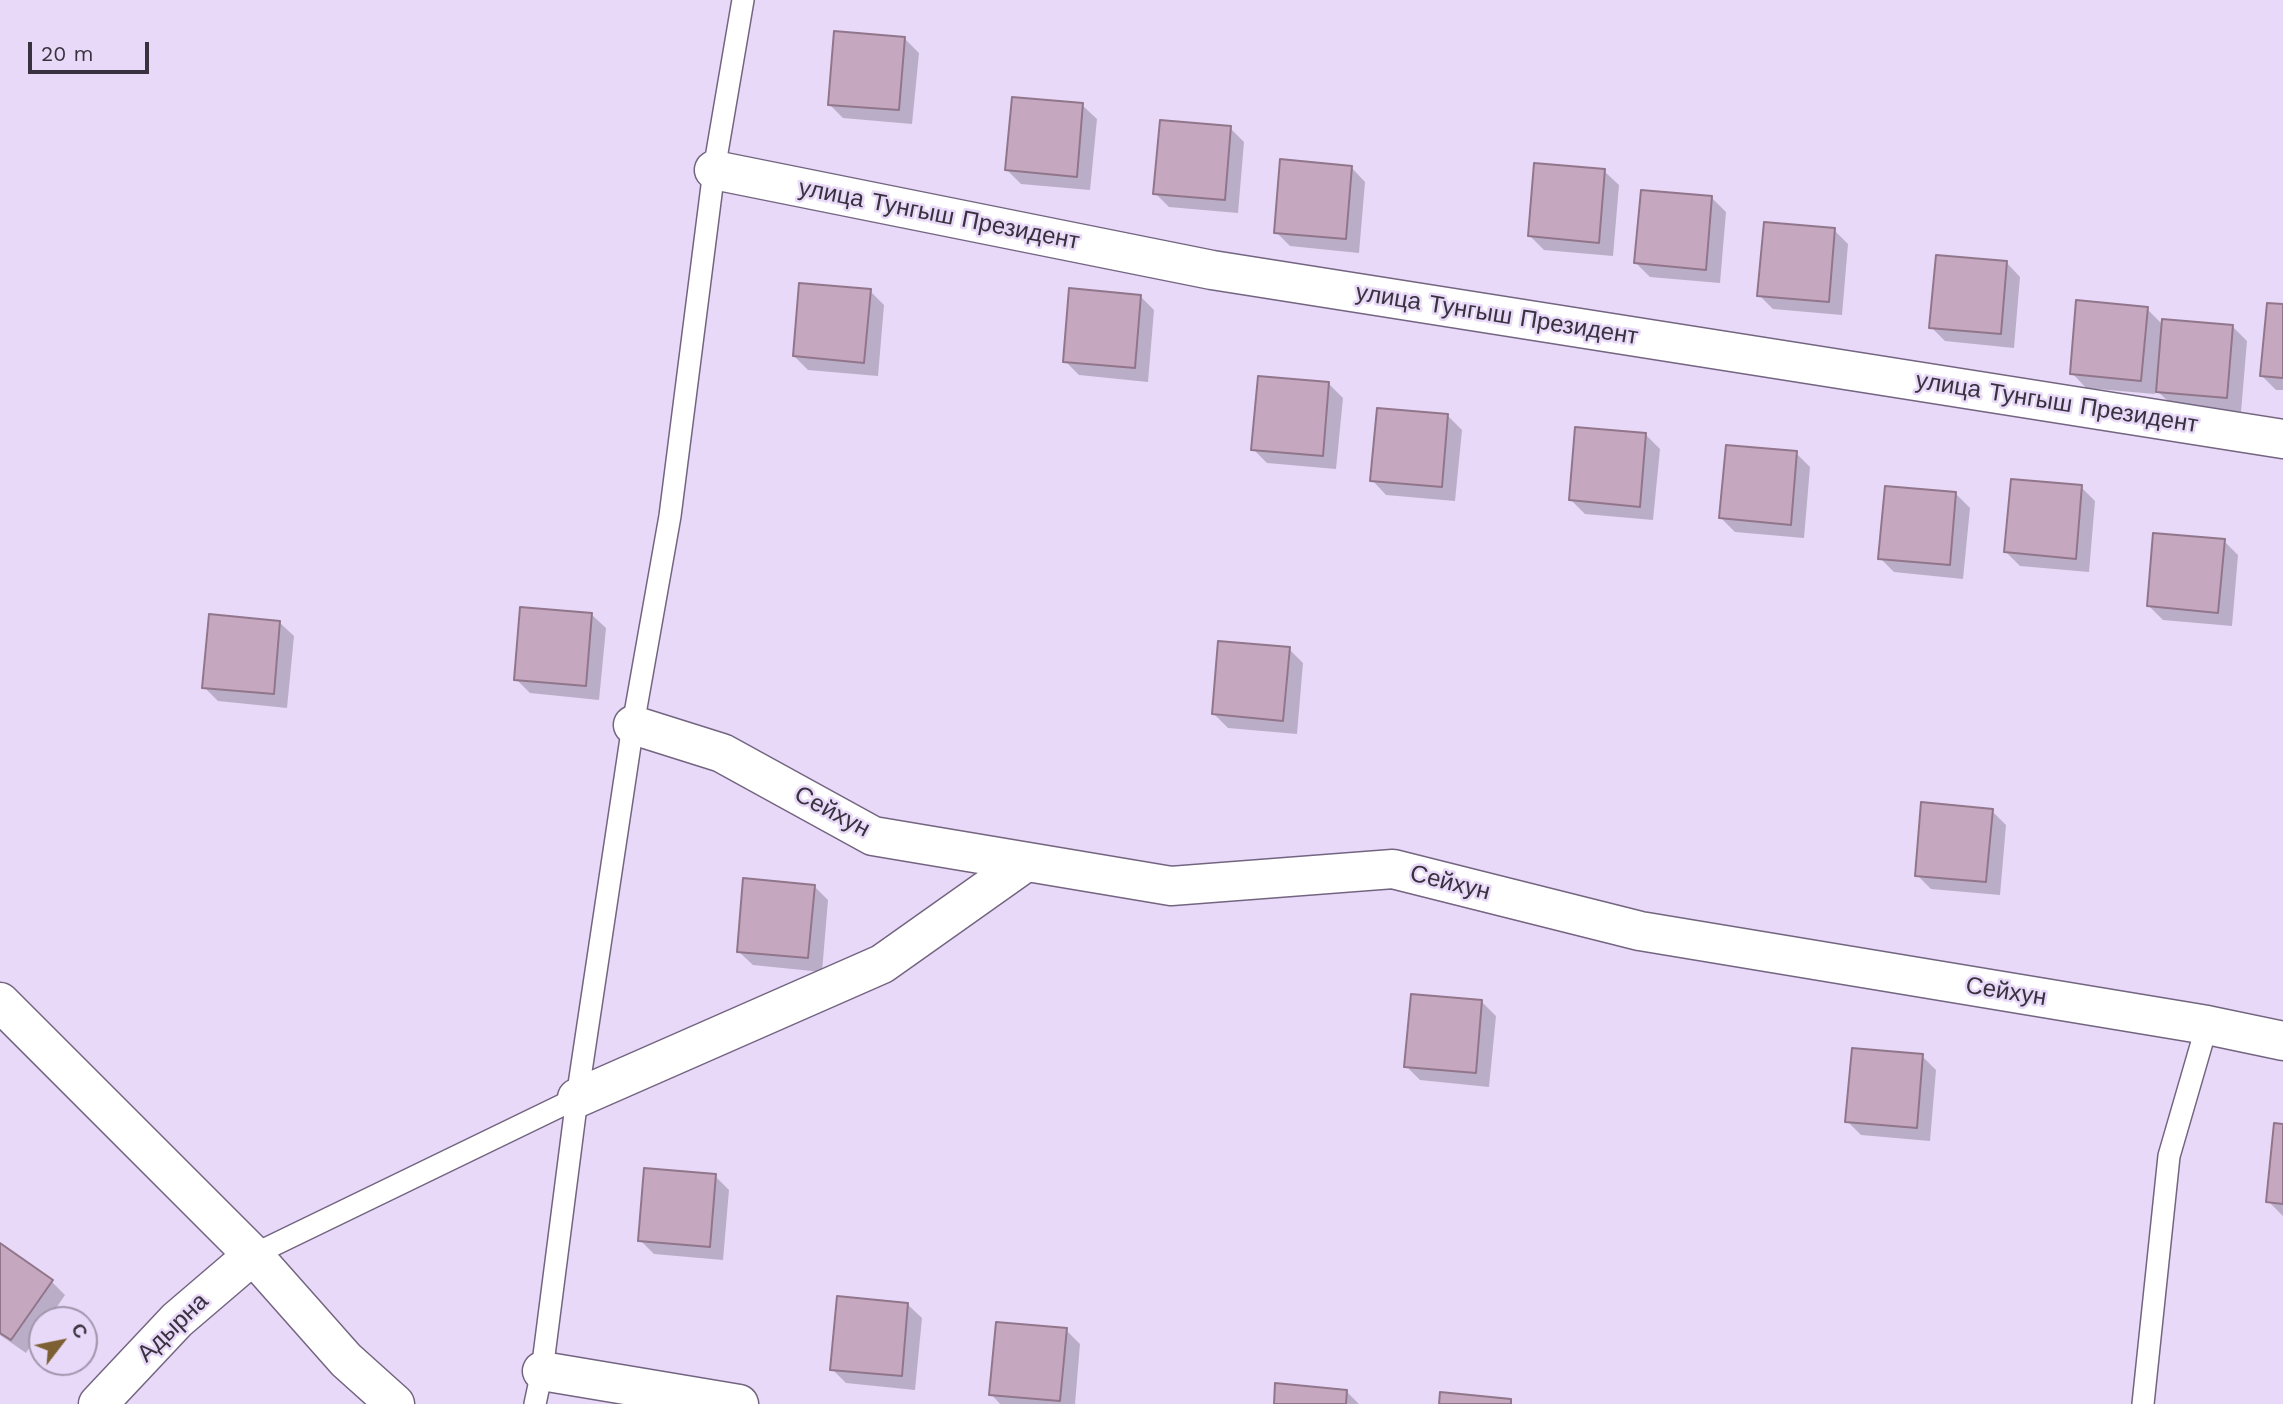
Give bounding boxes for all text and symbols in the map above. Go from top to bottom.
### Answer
scale bar [32,28,152,72]
text: 20 m [41,41,93,66]
street label: улица Тунгыш Президент [796,174,1082,256]
street label: улица Тунгыш Президент [1354,278,1640,352]
street label: улица Тунгыш Президент [1914,366,2200,440]
street label: Сейхун [789,780,875,844]
street label: Сейхун [1407,859,1493,907]
street label: Сейхун [1964,971,2048,1013]
street label: Адырна [132,1287,214,1369]
north arrow [28,1306,98,1376]
text: С [66,1319,93,1343]

